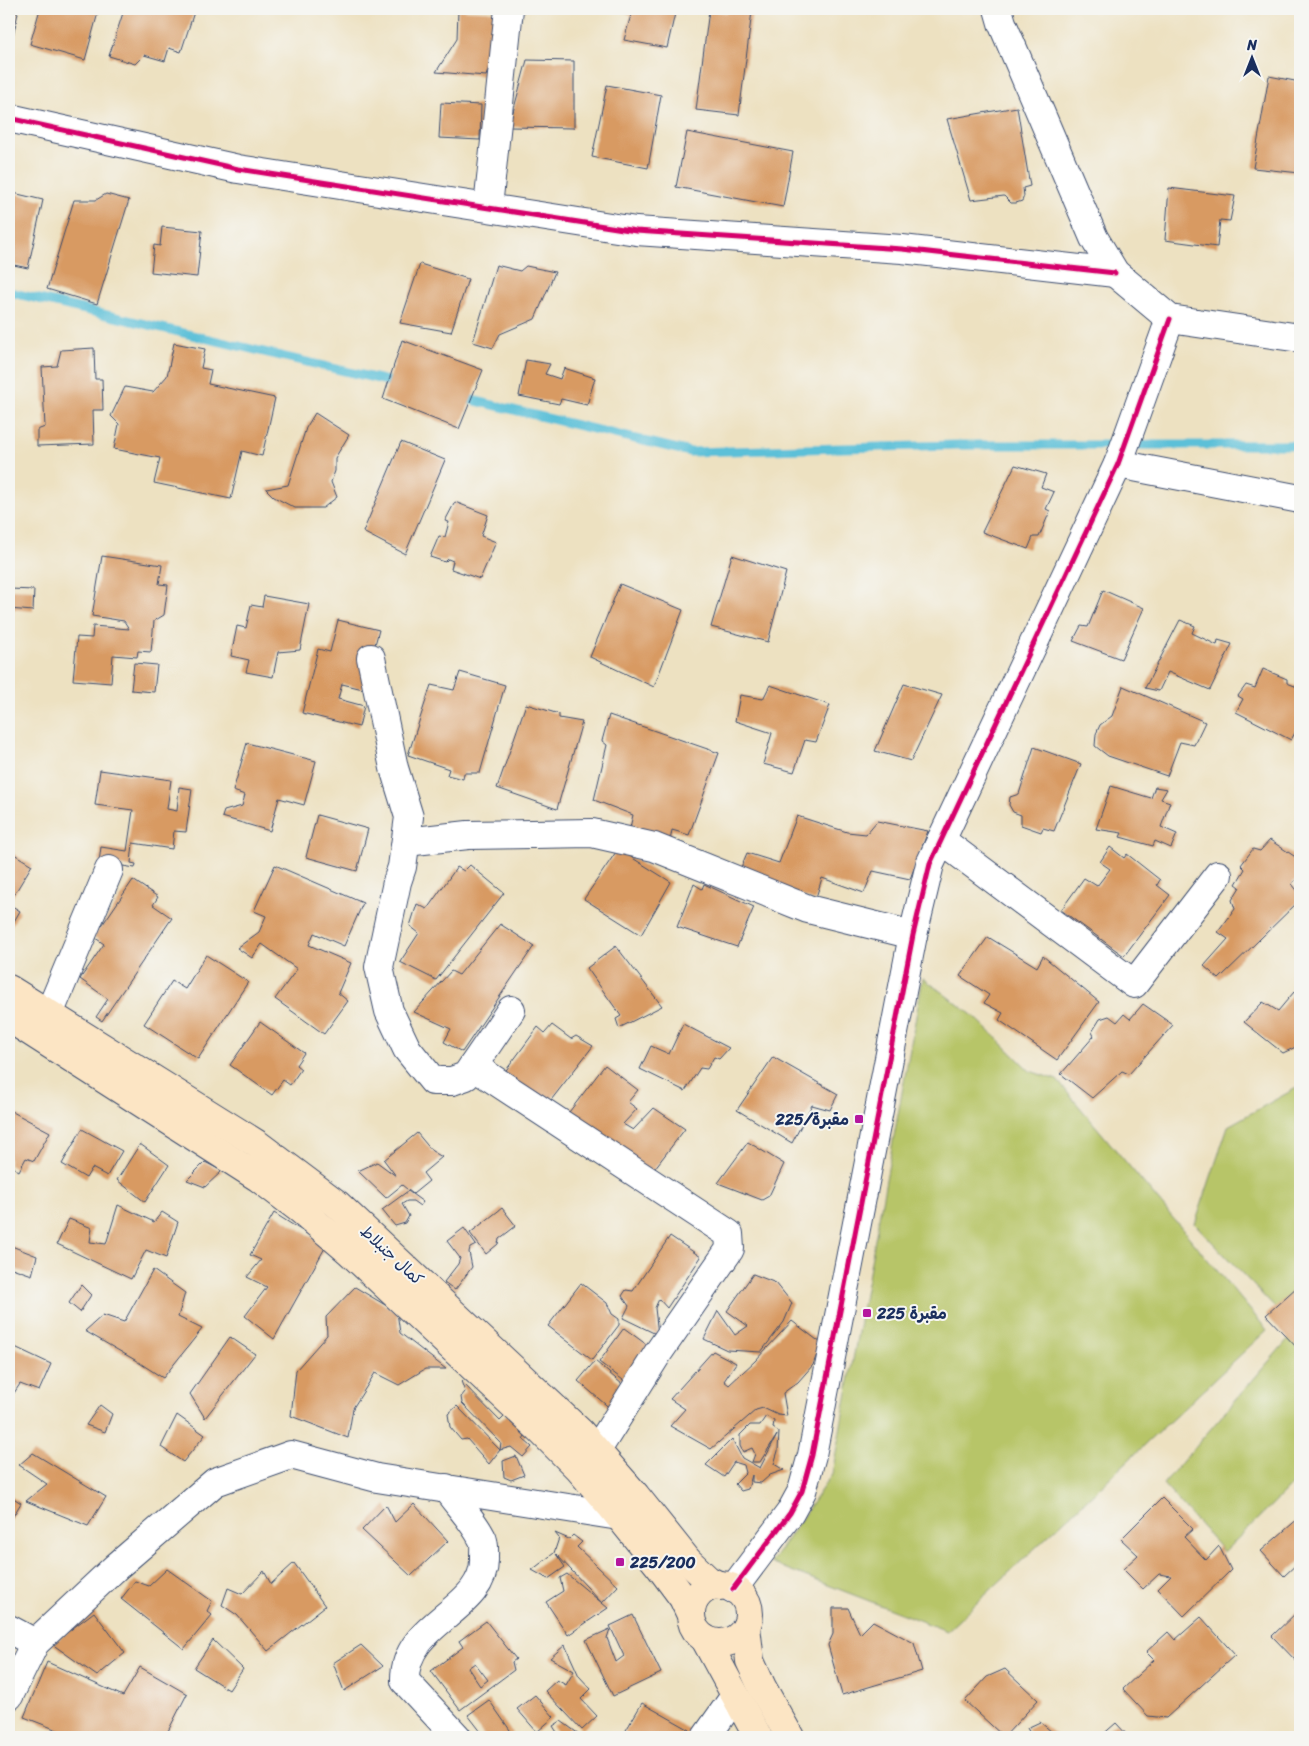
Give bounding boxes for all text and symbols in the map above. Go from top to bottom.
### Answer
north arrow [1226,32,1276,82]
text: N [1246,33,1257,58]
place label: مقبرة/225 [774,1105,849,1134]
marker: مقبرة/225 [853,1113,865,1125]
street label: كمال جنبلاط [353,1217,431,1293]
place label: مقبرة 225 [876,1299,947,1328]
marker: مقبرة 225 [861,1307,873,1319]
place label: 225/200 [629,1548,696,1577]
marker: 225/200 [614,1556,626,1568]

